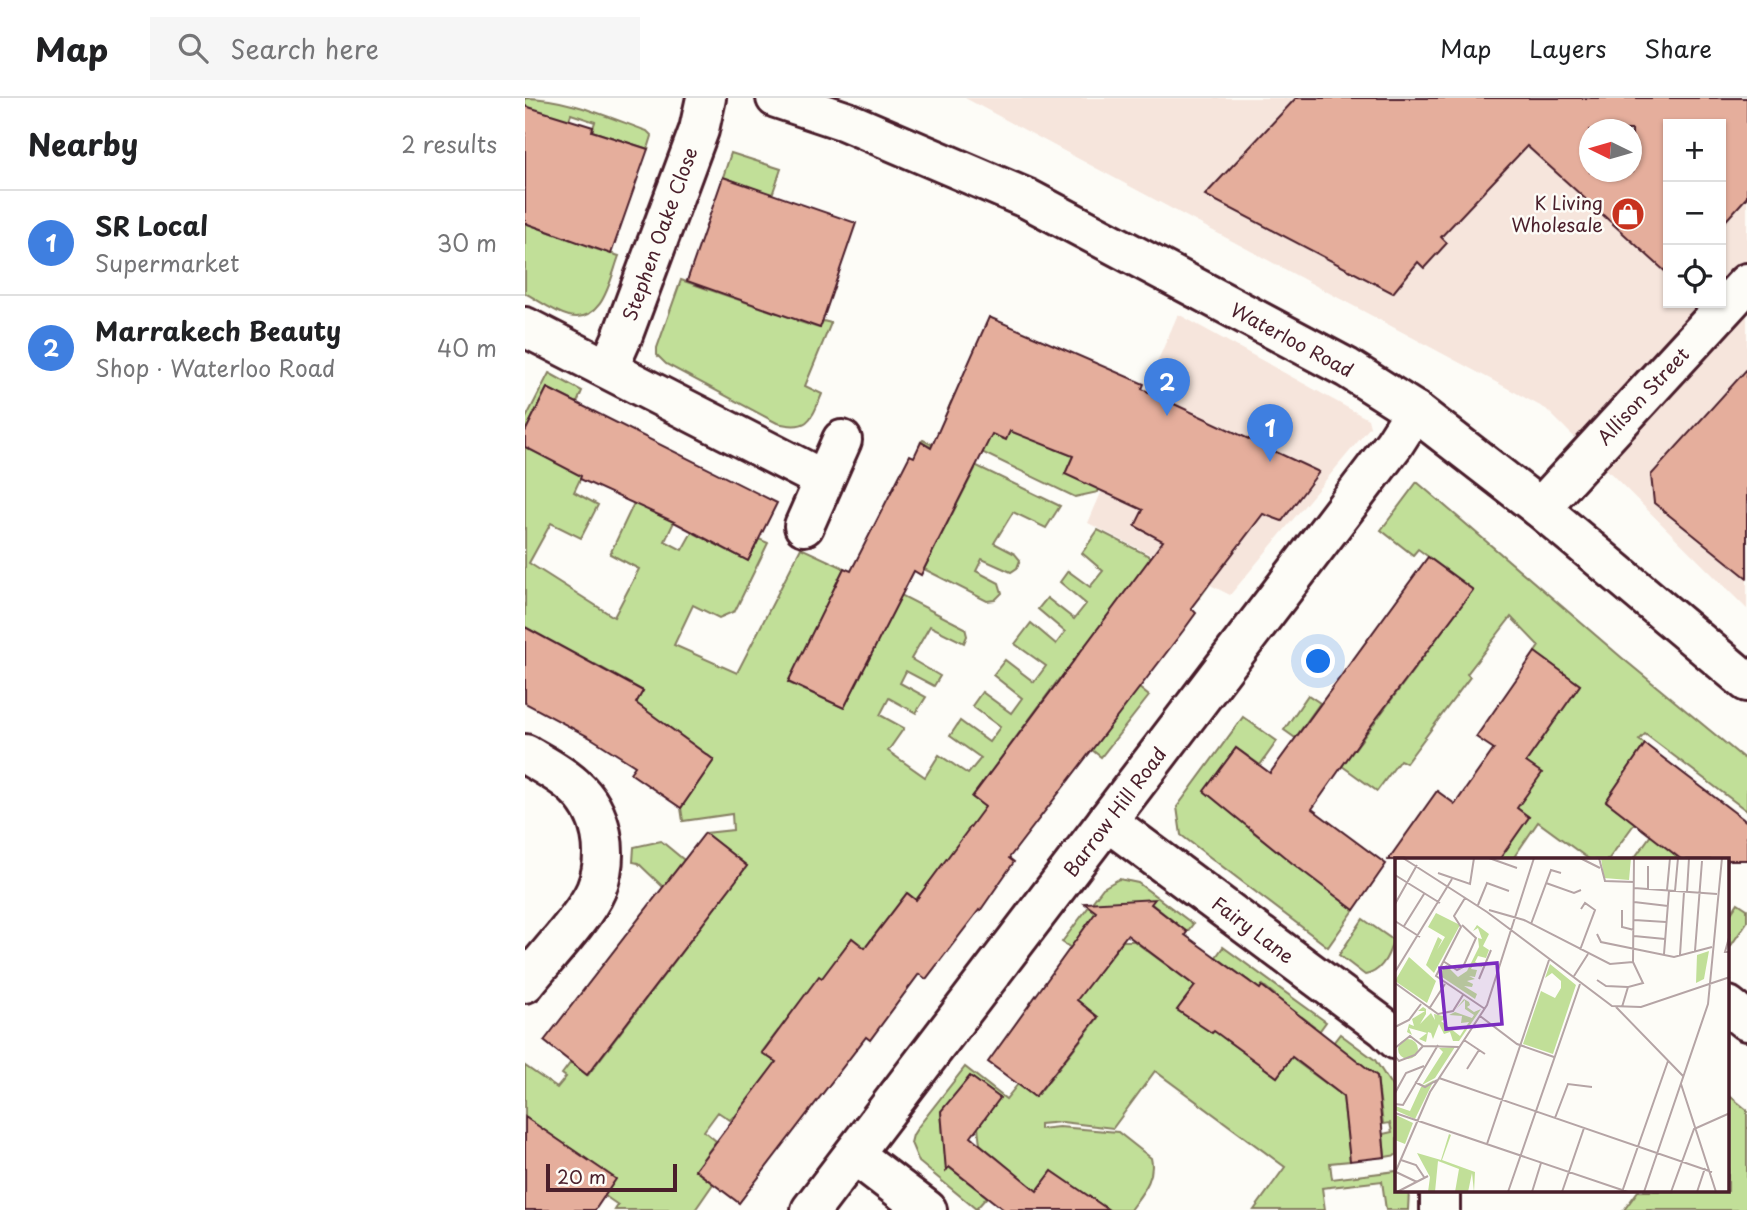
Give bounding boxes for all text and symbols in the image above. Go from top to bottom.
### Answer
search box [150,17,640,80]
text: Map [35,23,108,73]
icon: search [174,29,212,67]
text: Search here [230,29,379,68]
text: Map [1440,30,1491,66]
text: Layers [1529,30,1606,66]
text: Share [1644,30,1712,66]
north arrow [1579,119,1642,182]
map controls [1663,119,1726,308]
button: + [1663,119,1726,182]
text: Nearby [28,121,138,166]
text: 2 results [401,126,497,161]
street label: Stephen Oake Close [615,143,703,324]
button: − [1663,182,1726,245]
place label: K Living Wholesale [1511,188,1603,238]
shop icon: K Living Wholesale [1609,195,1647,233]
text: SR Local [95,206,208,245]
text: 1 [46,225,57,260]
text: 30 m [436,225,497,260]
text: Supermarket [95,245,239,280]
button: locate [1663,245,1726,308]
street label: Waterloo Road [1226,295,1359,383]
text: Marrakech Beauty [95,311,341,350]
text: 2 [43,330,59,365]
text: 40 m [437,330,497,365]
street label: Allison Street [1590,340,1695,450]
text: Shop · Waterloo Road [95,350,335,385]
pin: 2 [1144,358,1190,416]
pin: 1 [1247,404,1293,462]
your location [1301,644,1335,678]
street label: Barrow Hill Road [1056,741,1172,882]
inset map [1395,858,1729,1192]
street label: Fairy Lane [1207,889,1301,969]
scale bar [546,1161,677,1193]
text: 20 m [557,1162,606,1190]

